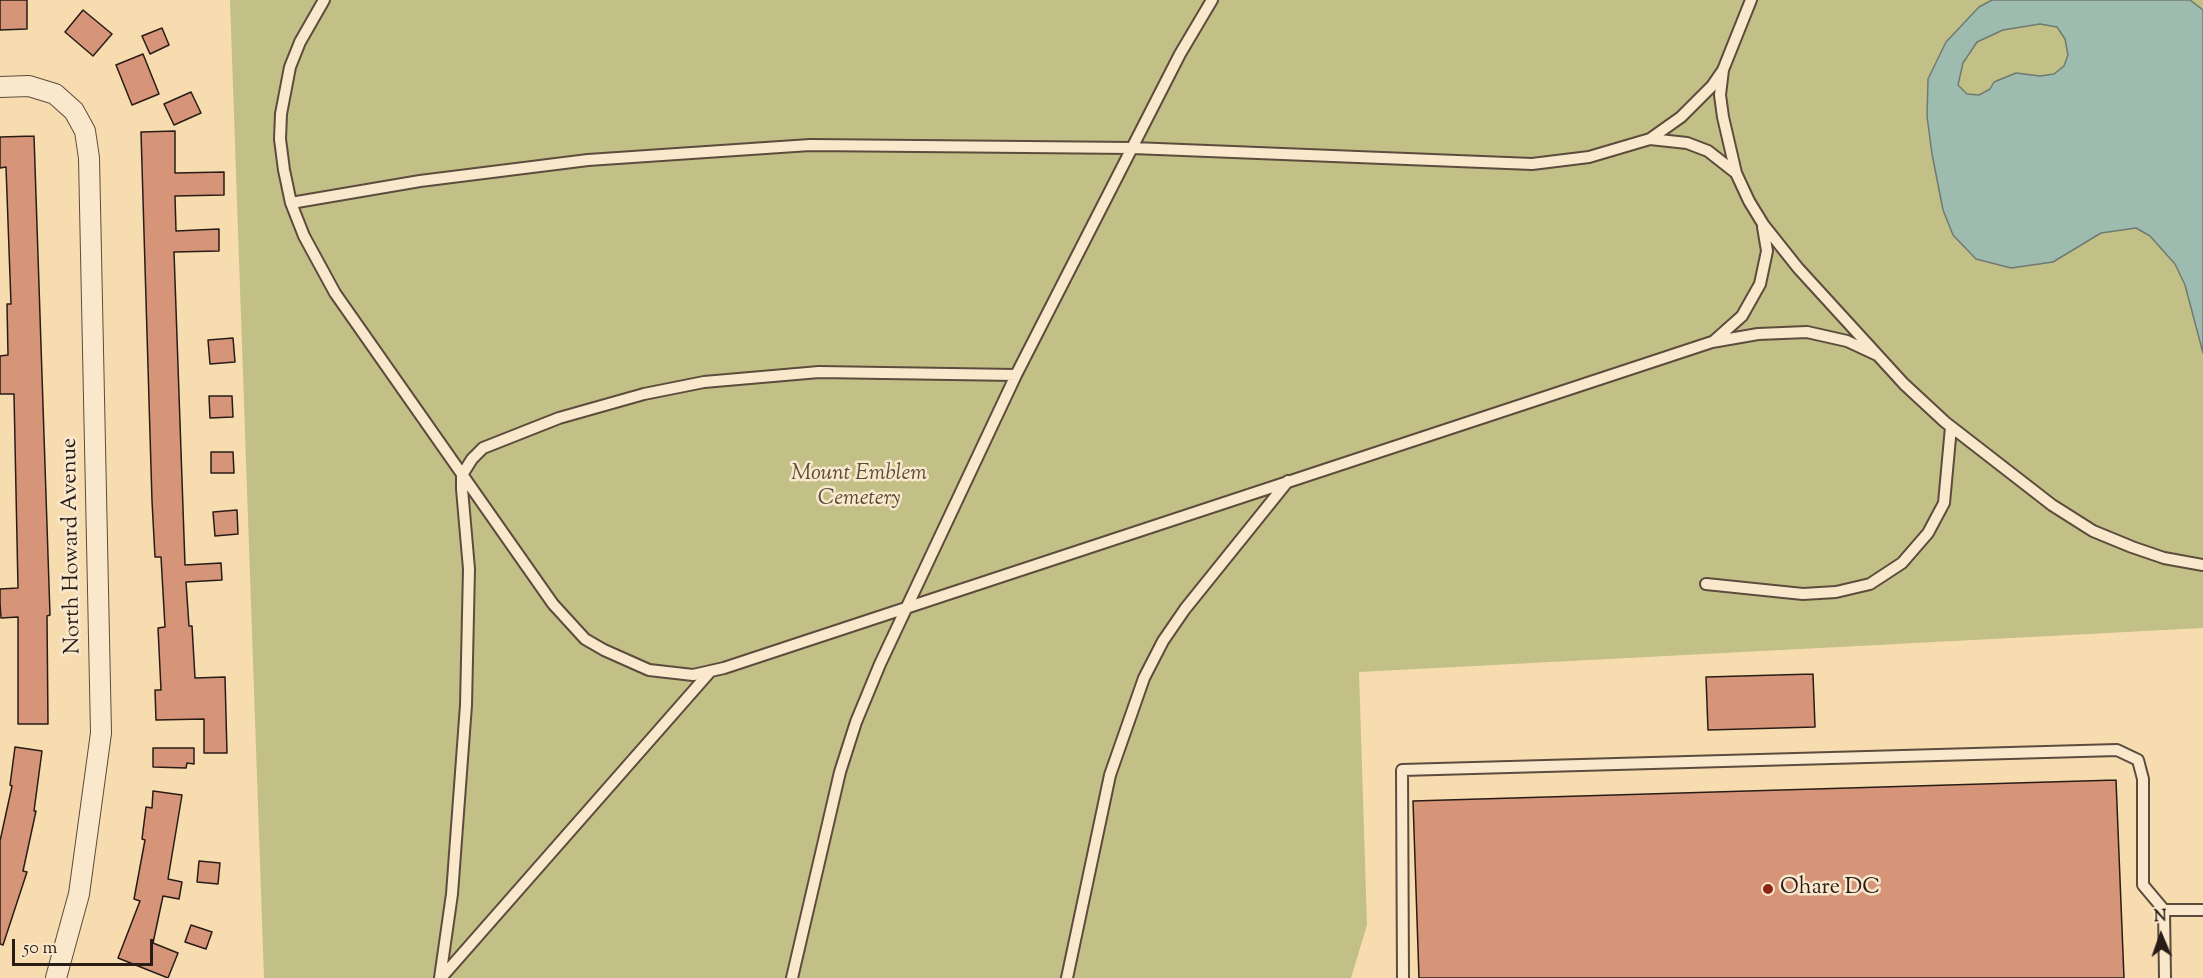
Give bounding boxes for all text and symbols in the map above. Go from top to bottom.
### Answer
street label: North Howard Avenue [58,437,88,655]
park label: Mount Emblem Cemetery [791,462,927,514]
place label: Ohare DC [1780,876,1880,902]
marker: Ohare DC [1761,882,1775,896]
north arrow [2131,906,2191,966]
text: N [2154,906,2167,929]
scale bar [15,927,156,965]
text: 50 m [23,936,57,962]

